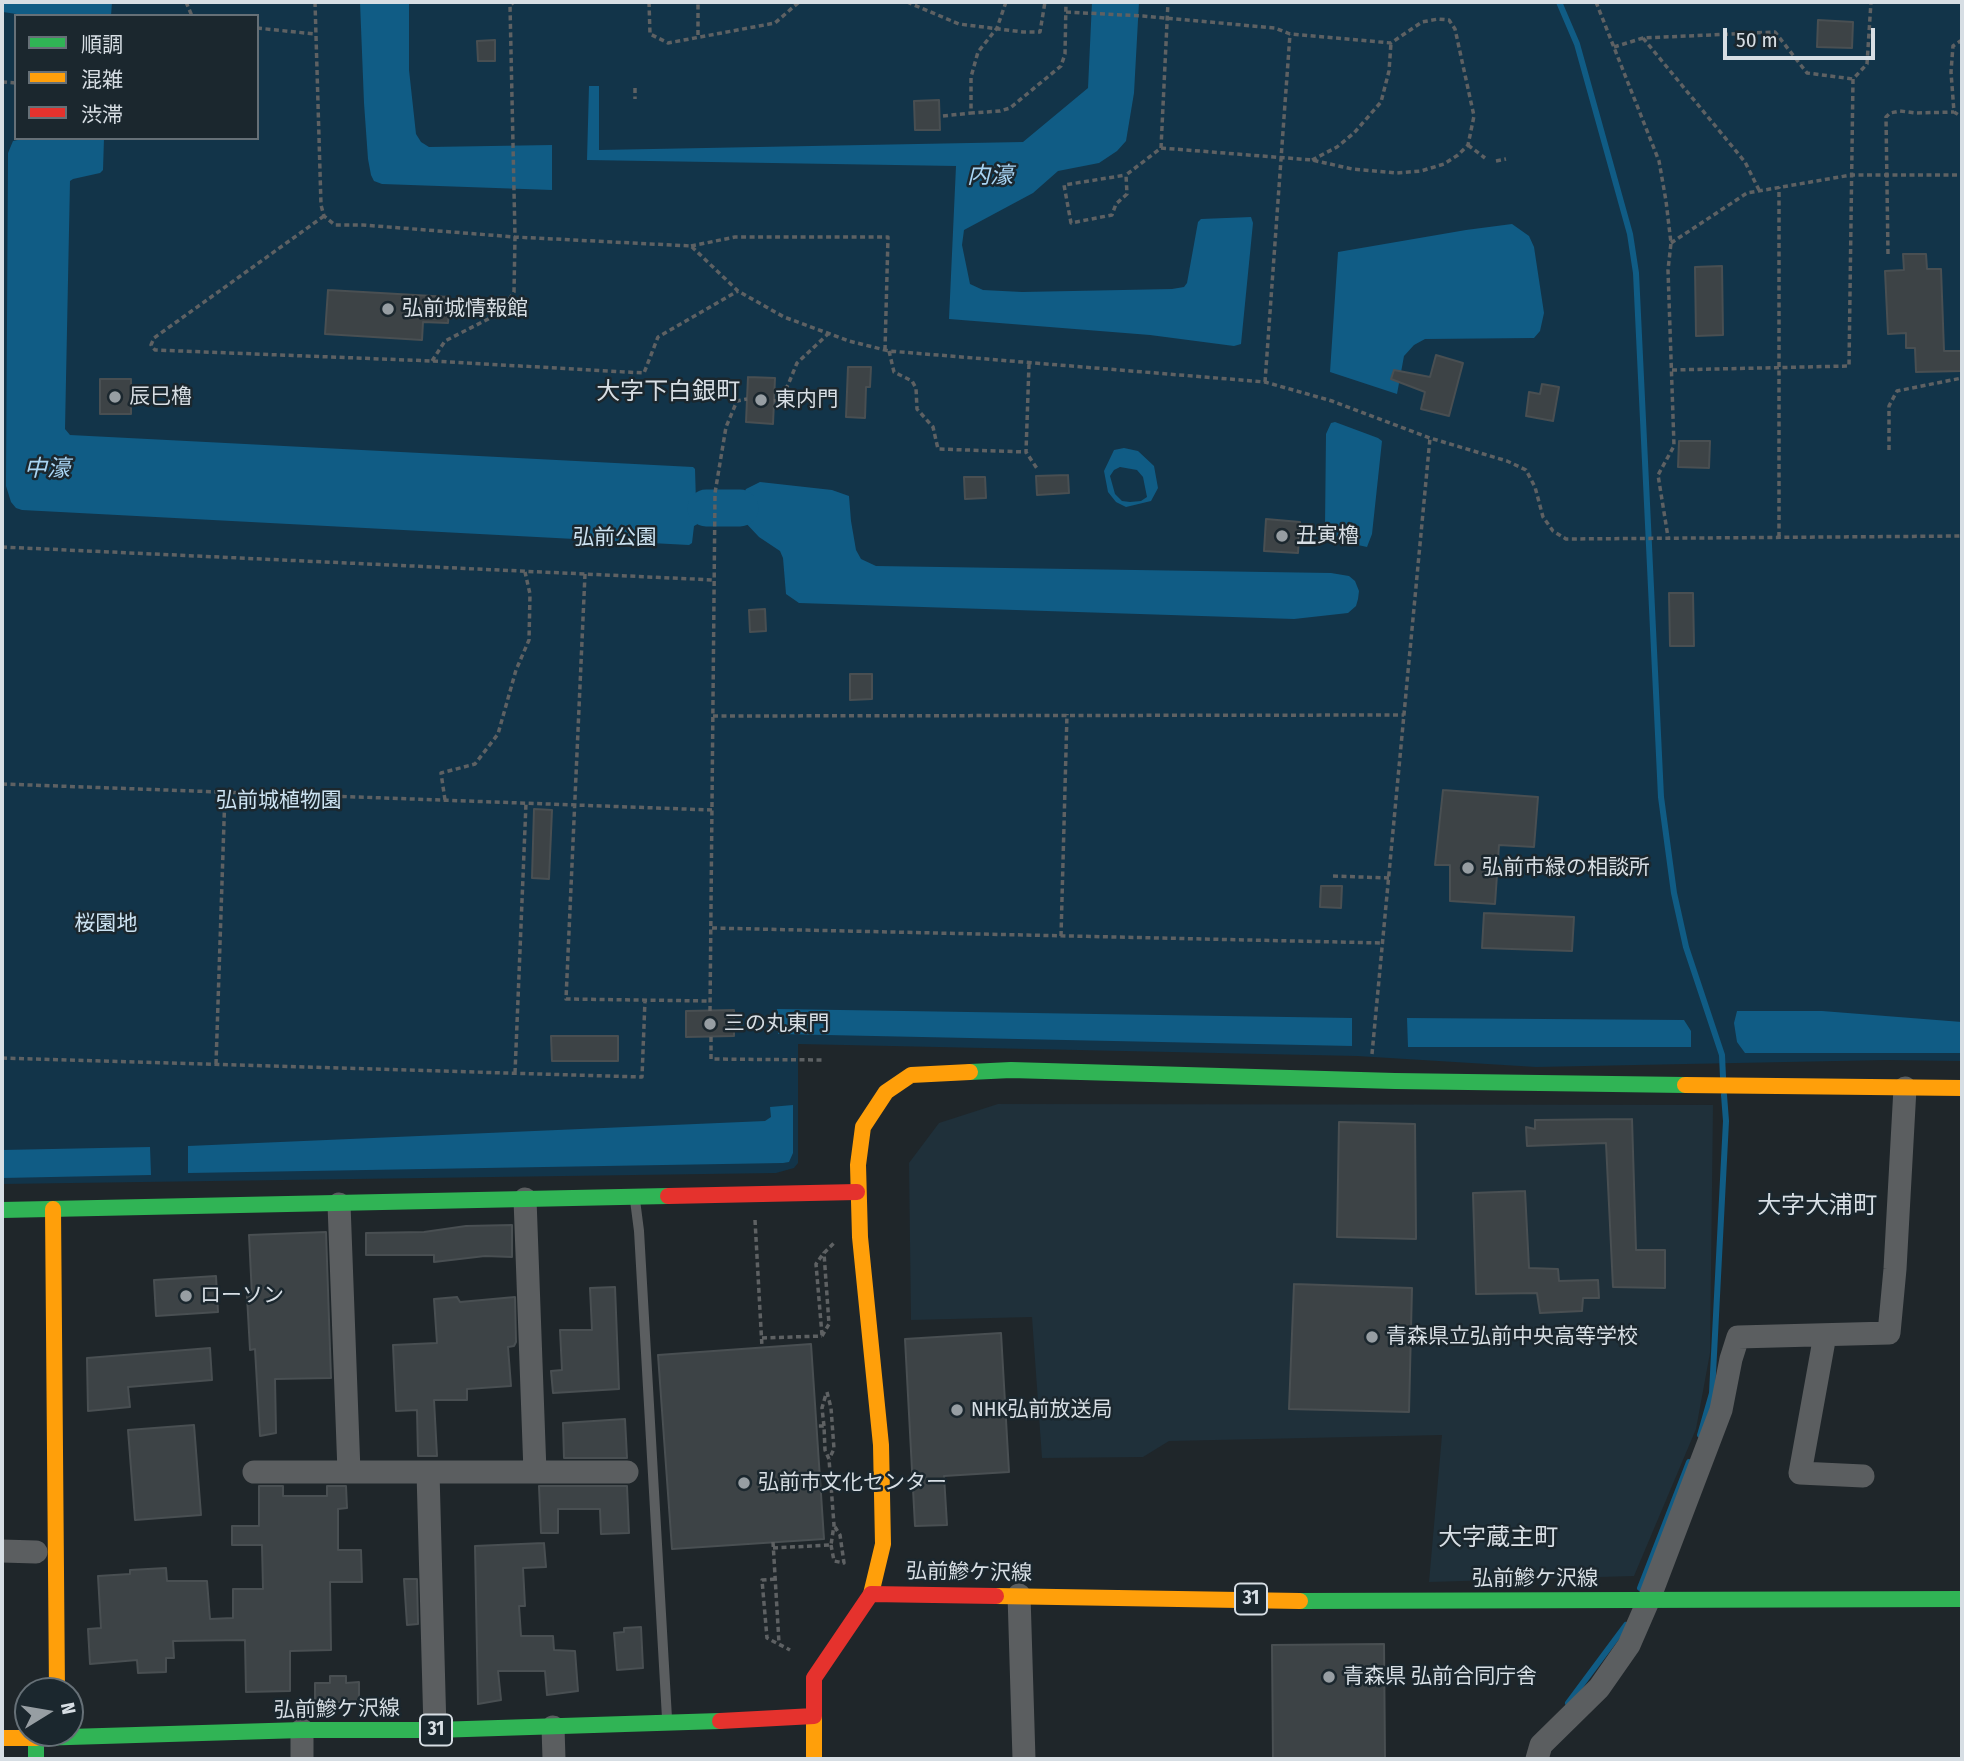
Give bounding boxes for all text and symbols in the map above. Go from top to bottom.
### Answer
legend [14,14,259,140]
scale bar [1726,14,1878,58]
text: 50 m [1736,27,1778,53]
text: 順調 [81,32,123,58]
text: 混雑 [81,67,123,93]
text: 渋滞 [81,102,123,128]
water label: 内濠 [967,163,1013,191]
place label: 弘前城情報館 [402,296,528,322]
marker: 弘前城情報館 [380,301,396,317]
district label: 大字下白銀町 [596,378,740,406]
place label: 辰巳櫓 [129,384,192,410]
place label: 東内門 [775,387,838,413]
marker: 辰巳櫓 [107,389,123,405]
marker: 東内門 [753,392,769,408]
water label: 中濠 [24,456,70,484]
place label: 丑寅櫓 [1296,523,1359,549]
park label: 弘前公園 [573,525,657,551]
marker: 丑寅櫓 [1274,528,1290,544]
park label: 弘前城植物園 [216,788,342,814]
place label: 弘前市緑の相談所 [1482,855,1650,881]
marker: 弘前市緑の相談所 [1460,860,1476,876]
park label: 桜園地 [75,911,137,937]
place label: 三の丸東門 [724,1011,829,1037]
marker: 三の丸東門 [702,1016,718,1032]
district label: 大字大浦町 [1757,1192,1877,1220]
place label: ローソン [200,1283,284,1309]
marker: ローソン [178,1288,194,1304]
place label: 青森県立弘前中央高等学校 [1386,1324,1638,1350]
marker: 青森県立弘前中央高等学校 [1364,1329,1380,1345]
place label: NHK弘前放送局 [971,1397,1113,1423]
marker: NHK弘前放送局 [949,1402,965,1418]
place label: 弘前市文化センター [758,1470,947,1496]
marker: 弘前市文化センター [736,1475,752,1491]
district label: 大字蔵主町 [1438,1524,1558,1552]
street label: 弘前鰺ケ沢線 [906,1559,1032,1587]
street label: 弘前鰺ケ沢線 [1472,1566,1598,1592]
road number: 31 [1235,1583,1267,1614]
place label: 青森県 弘前合同庁舎 [1343,1664,1537,1690]
marker: 青森県 弘前合同庁舎 [1321,1669,1337,1685]
north arrow [14,1677,84,1747]
street label: 弘前鰺ケ沢線 [274,1696,400,1724]
text: N [56,1700,81,1716]
road number: 31 [420,1714,452,1746]

